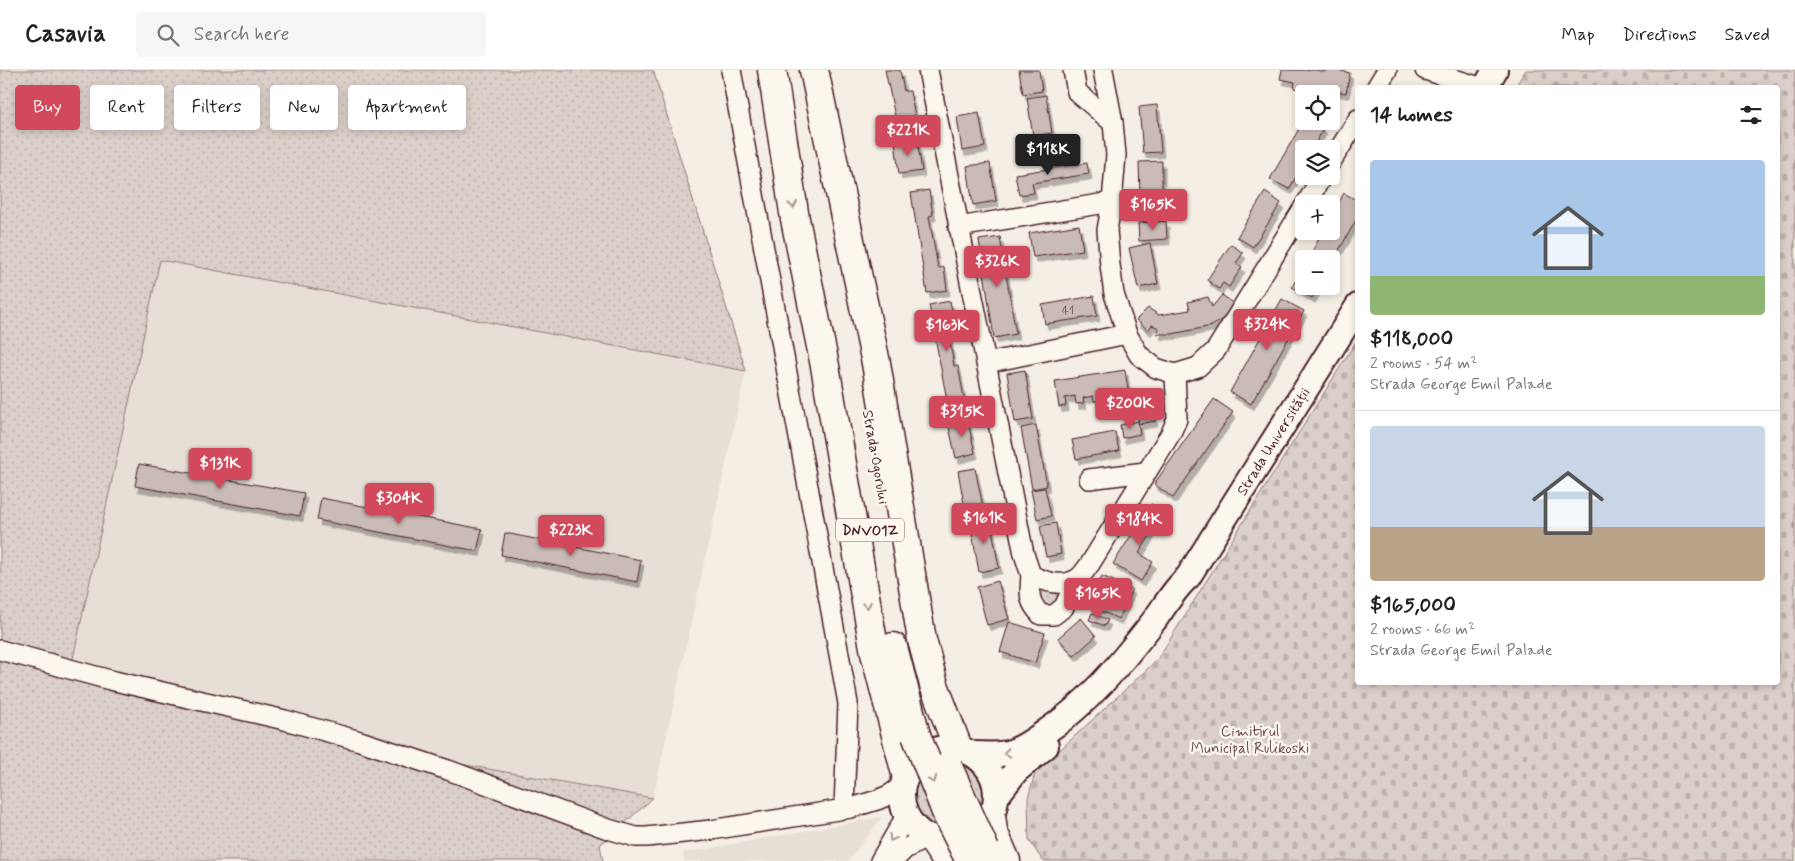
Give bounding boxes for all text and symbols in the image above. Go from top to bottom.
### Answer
search box [136,12,486,57]
text: Casavia [25,19,106,50]
icon: search [154,21,182,49]
text: Search here [194,22,289,47]
text: Map [1562,23,1595,47]
text: Directions [1623,23,1697,47]
text: Saved [1725,23,1770,47]
chip: Buy [15,85,80,130]
chip: Rent [90,85,164,130]
chip: Filters [174,85,260,130]
chip: New [270,85,338,130]
chip: Apartment [348,85,466,130]
map controls [1295,85,1340,295]
button: locate [1295,85,1340,130]
text: 14 homes [1370,101,1453,129]
icon: filters [1737,101,1765,129]
pin: $221K [873,114,943,157]
text: $221K [886,120,930,141]
pin: $118K [1013,134,1083,176]
text: $118K [1026,139,1070,160]
button: layers [1295,140,1340,185]
pin: $165K [1118,189,1188,231]
icon: home [1523,193,1613,283]
text: $165K [1130,194,1176,215]
button: + [1295,195,1340,240]
one-way arrow [787,200,797,209]
pin: $326K [962,246,1032,288]
button: − [1295,250,1340,295]
text: $326K [975,251,1019,272]
house number: 41 [1062,303,1074,319]
pin: $324K [1232,308,1302,351]
pin: $163K [912,310,982,352]
text: $324K [1244,314,1290,335]
text: $163K [925,315,969,336]
text: $118,000 [1370,325,1453,353]
text: 2 rooms · 54 m² [1370,353,1477,374]
text: Strada George Emil Palade [1370,374,1553,395]
street label: Strada Universității [1233,384,1315,500]
pin: $200K [1095,388,1165,430]
text: $200K [1106,393,1154,414]
pin: $315K [927,396,997,438]
text: $315K [940,401,984,422]
street label: Strada Ogorului [857,409,893,506]
pin: $131K [185,448,255,490]
text: $131K [200,453,240,474]
icon: home [1523,458,1613,548]
pin: $304K [364,482,434,525]
text: $304K [376,488,422,509]
pin: $161K [949,502,1019,545]
pin: $184K [1104,504,1174,546]
text: $161K [963,508,1005,529]
text: $184K [1116,509,1162,530]
pin: $223K [536,514,606,557]
road number: DNVO1Z [836,518,904,542]
text: $223K [549,520,593,541]
pin: $165K [1063,578,1133,620]
text: $165K [1075,583,1121,604]
text: $165,000 [1370,591,1456,619]
one-way arrow [861,601,871,610]
text: 2 rooms · 66 m² [1370,619,1475,640]
text: Strada George Emil Palade [1370,640,1553,661]
park label: Cimitirul Municipal Rulikoski [1191,722,1309,759]
one-way arrow [1002,747,1011,757]
one-way arrow [927,775,938,784]
one-way arrow [889,833,899,842]

